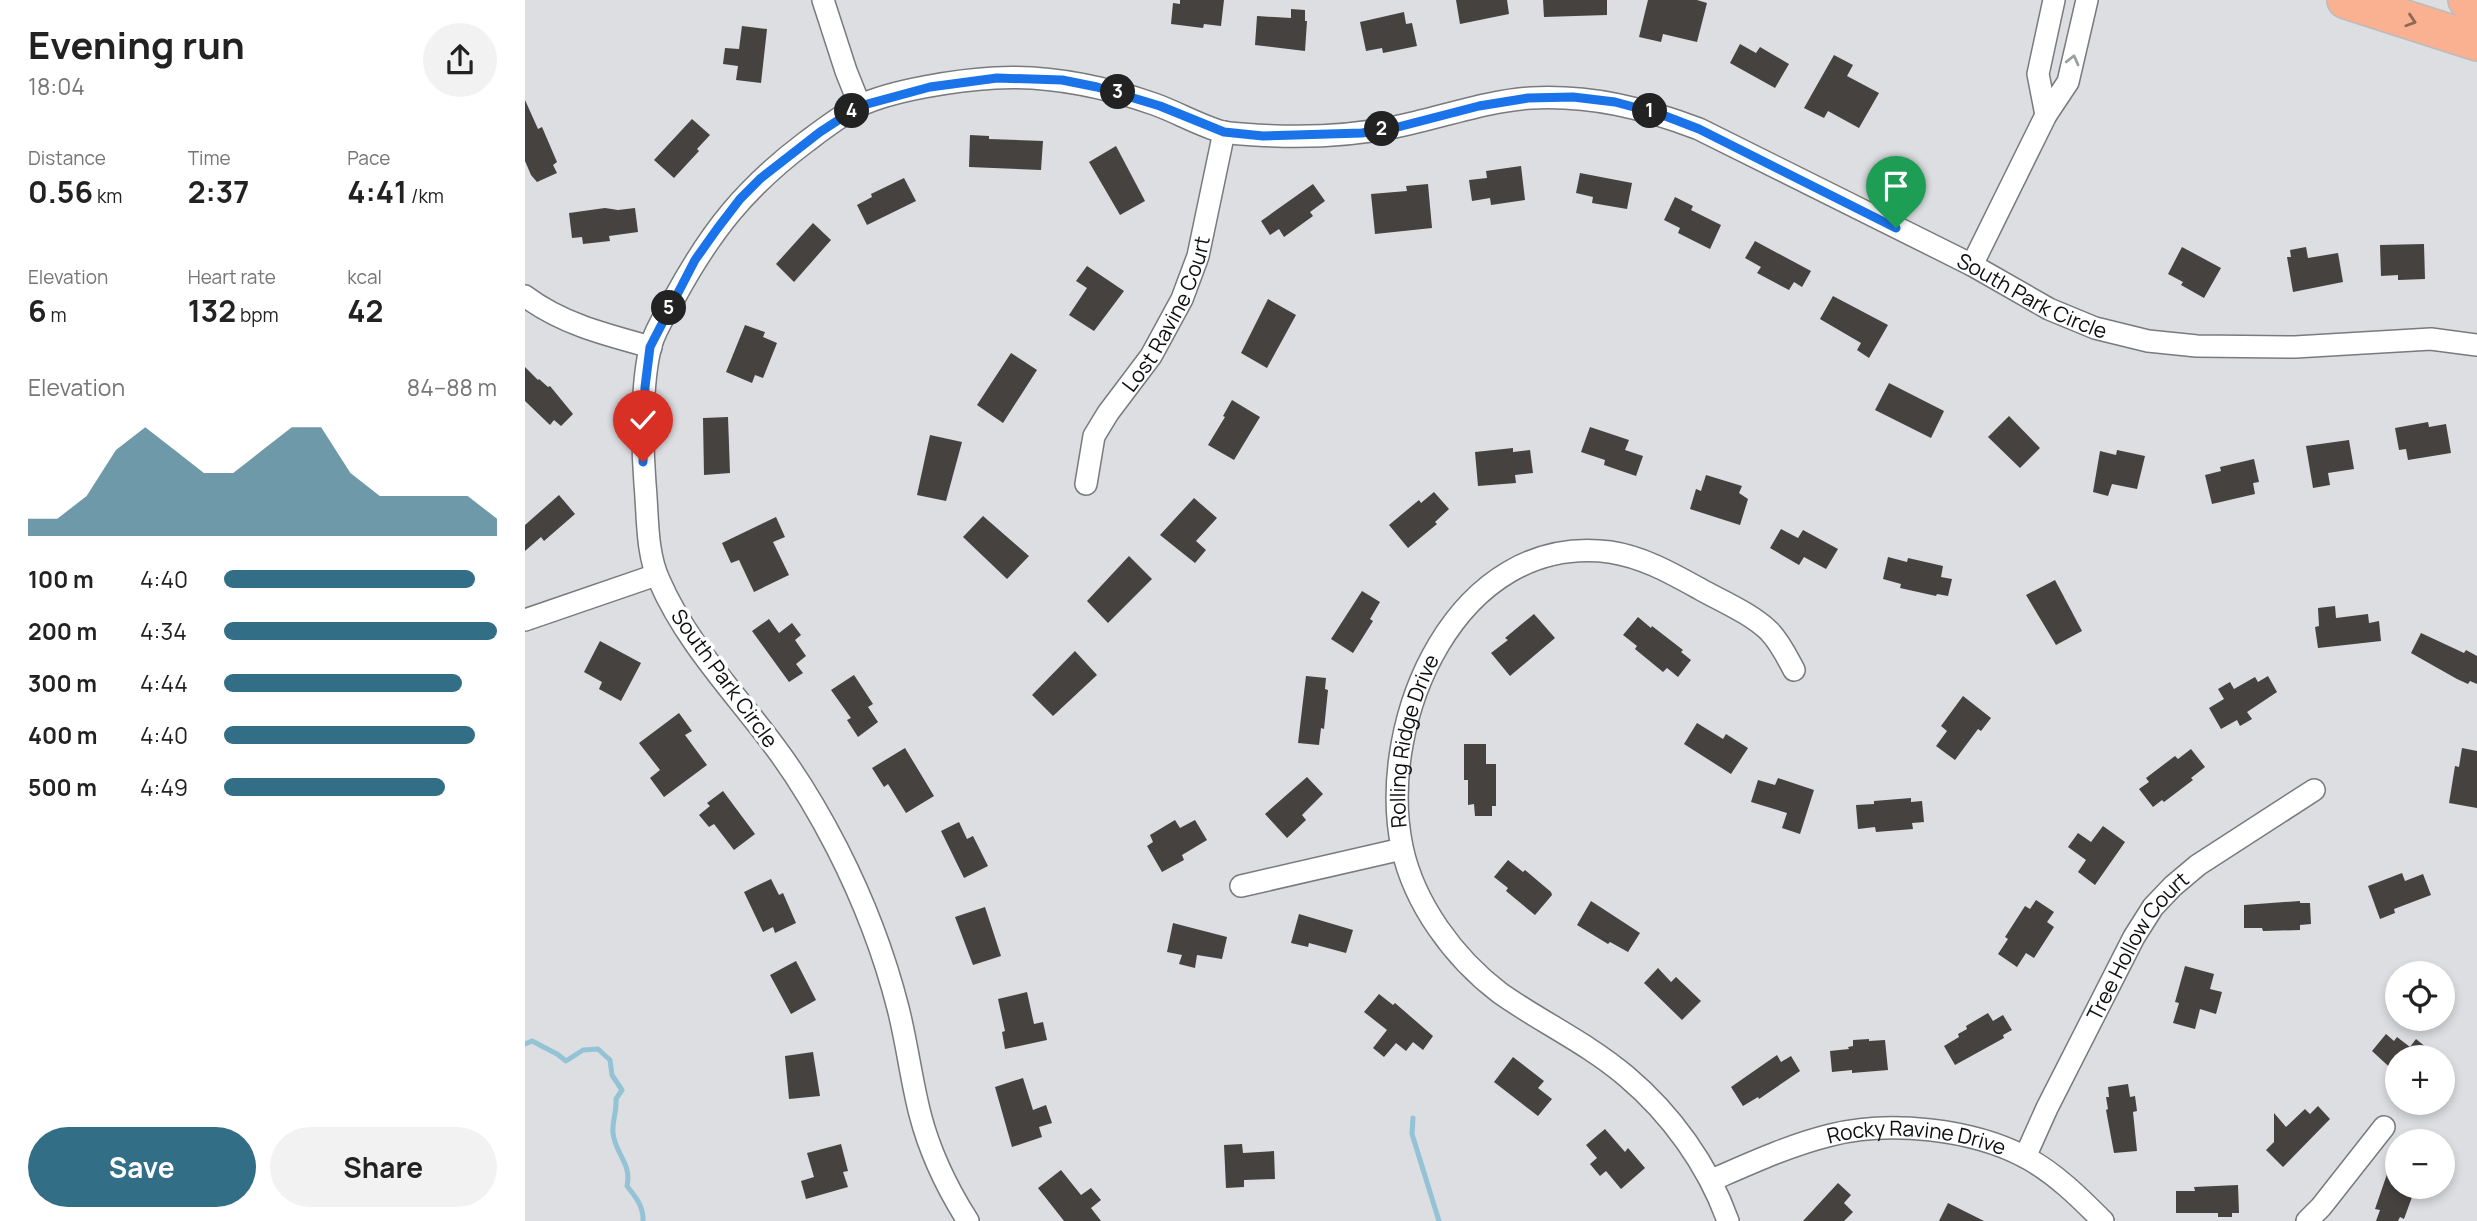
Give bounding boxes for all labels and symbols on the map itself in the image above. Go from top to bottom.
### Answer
one-way arrow [2404,12,2416,27]
one-way arrow [2065,54,2079,66]
pin: 3 [1101,74,1135,110]
pin: 4 [835,94,869,128]
pin: 1 [1633,94,1667,128]
pin: 2 [1365,111,1399,146]
pin [1866,156,1926,228]
street label: Lost Ravine Court [1115,233,1216,397]
street label: South Park Circle [1953,246,2110,344]
pin: 5 [652,290,687,326]
pin [613,390,673,462]
street label: South Park Circle [665,603,785,753]
street label: Rolling Ridge Drive [1383,649,1445,829]
street label: Tree Hollow Court [2080,865,2194,1025]
street label: Rocky Ravine Drive [1824,1114,2010,1161]

